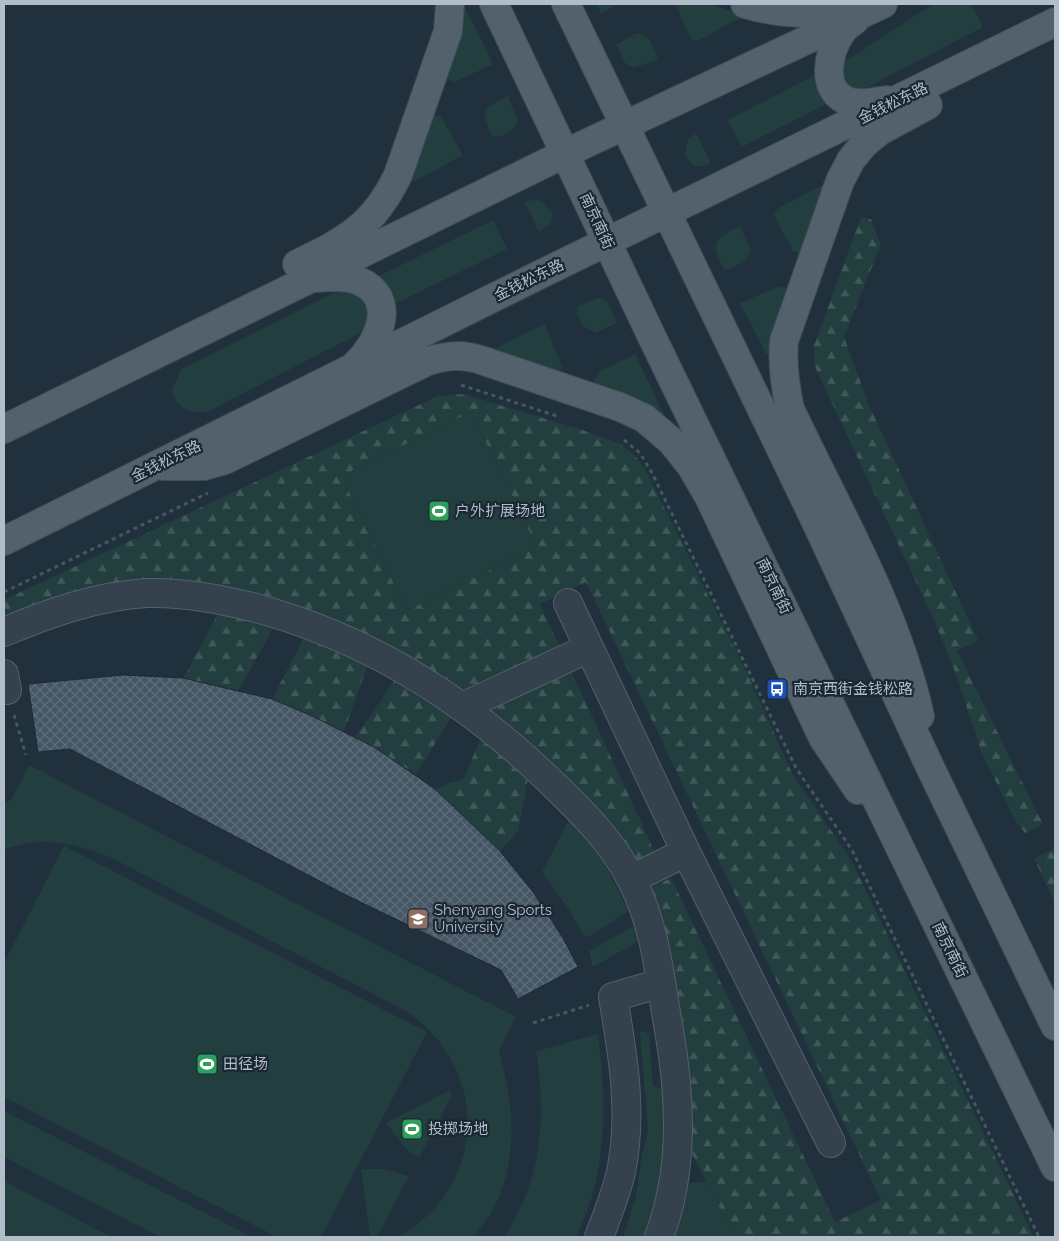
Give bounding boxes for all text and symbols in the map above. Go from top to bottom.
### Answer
street label: 金钱松东路 [855,78,931,128]
street label: 南京南街 [576,190,618,252]
street label: 金钱松东路 [491,255,567,305]
street label: 金钱松东路 [128,436,204,486]
sports icon: 户外扩展场地 [427,499,451,523]
place label: 户外扩展场地 [455,502,545,520]
street label: 南京南街 [753,555,795,617]
bus stop icon: 南京西街金钱松路 [765,677,789,701]
place label: 南京西街金钱松路 [793,680,913,698]
place label: Shenyang Sports University [434,901,552,936]
school or university icon: Shenyang Sports University [406,907,430,931]
street label: 南京南街 [929,919,971,981]
sports icon: 田径场 [195,1052,219,1076]
place label: 田径场 [223,1055,268,1073]
sports icon: 投掷场地 [400,1117,424,1141]
place label: 投掷场地 [428,1120,488,1138]

